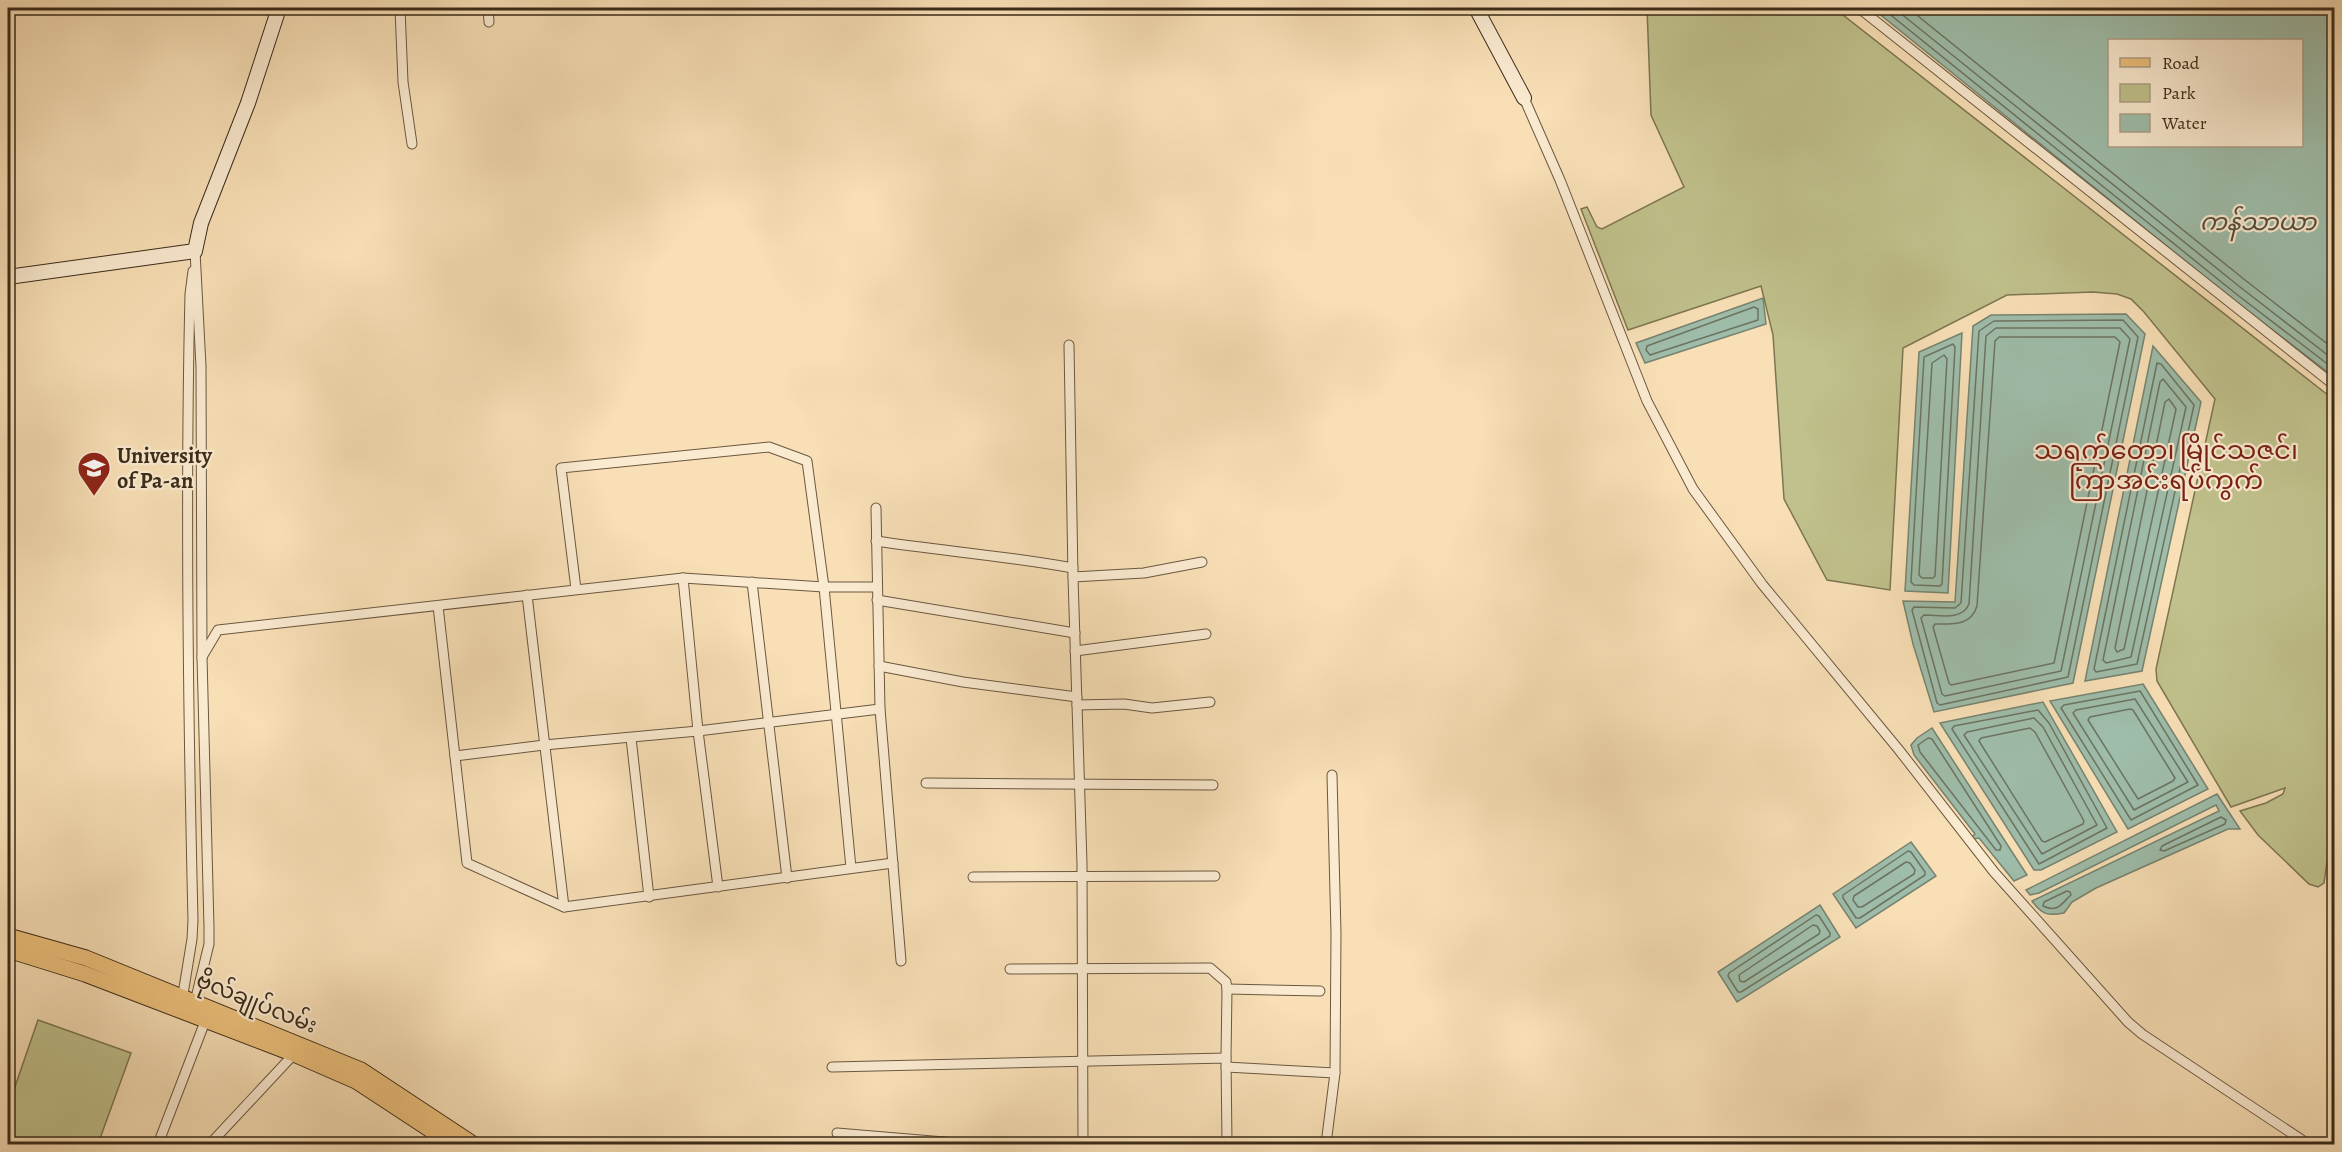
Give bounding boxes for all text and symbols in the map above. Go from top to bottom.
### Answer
legend [2108,39,2303,147]
text: Road [2162,51,2200,75]
text: Park [2162,81,2196,105]
text: Water [2161,111,2207,135]
water label: ကန်သာယာ [2200,205,2317,242]
district label: သရက်တော၊ မြိုင်သဇင်၊ ကြာအင်းရပ်ကွက် [2034,433,2298,501]
place label: University of Pa-an [117,441,213,496]
school or university icon: University of Pa-an [76,450,112,497]
street label: ဗိုလ်ချုပ်လမ်း [191,964,322,1044]

